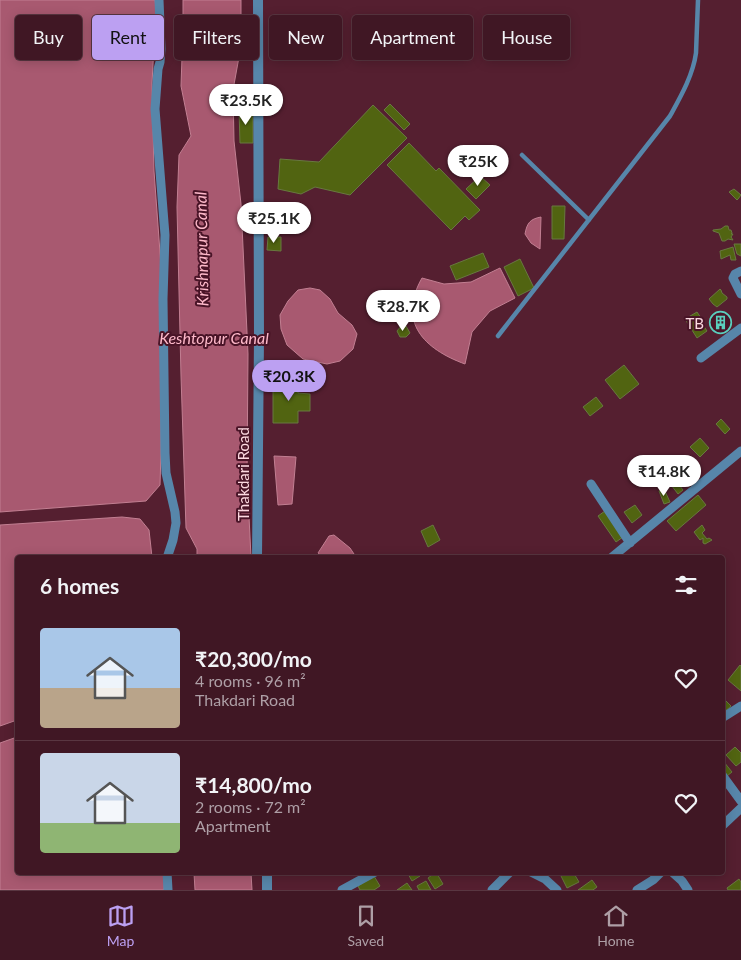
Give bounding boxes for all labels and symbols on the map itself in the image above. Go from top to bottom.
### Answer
pin: ₹23.5K [205,84,287,126]
pin: ₹25K [448,144,508,187]
water label: Krishnapur Canal [190,191,211,306]
pin: ₹25.1K [233,202,315,244]
pin: ₹28.7K [362,290,444,332]
building icon: TB [708,311,732,335]
place label: TB [685,314,704,332]
water label: Keshtopur Canal [159,328,269,347]
pin: ₹20.3K [248,360,330,402]
street label: Thakdari Road [234,427,252,521]
pin: ₹14.8K [623,454,705,497]

